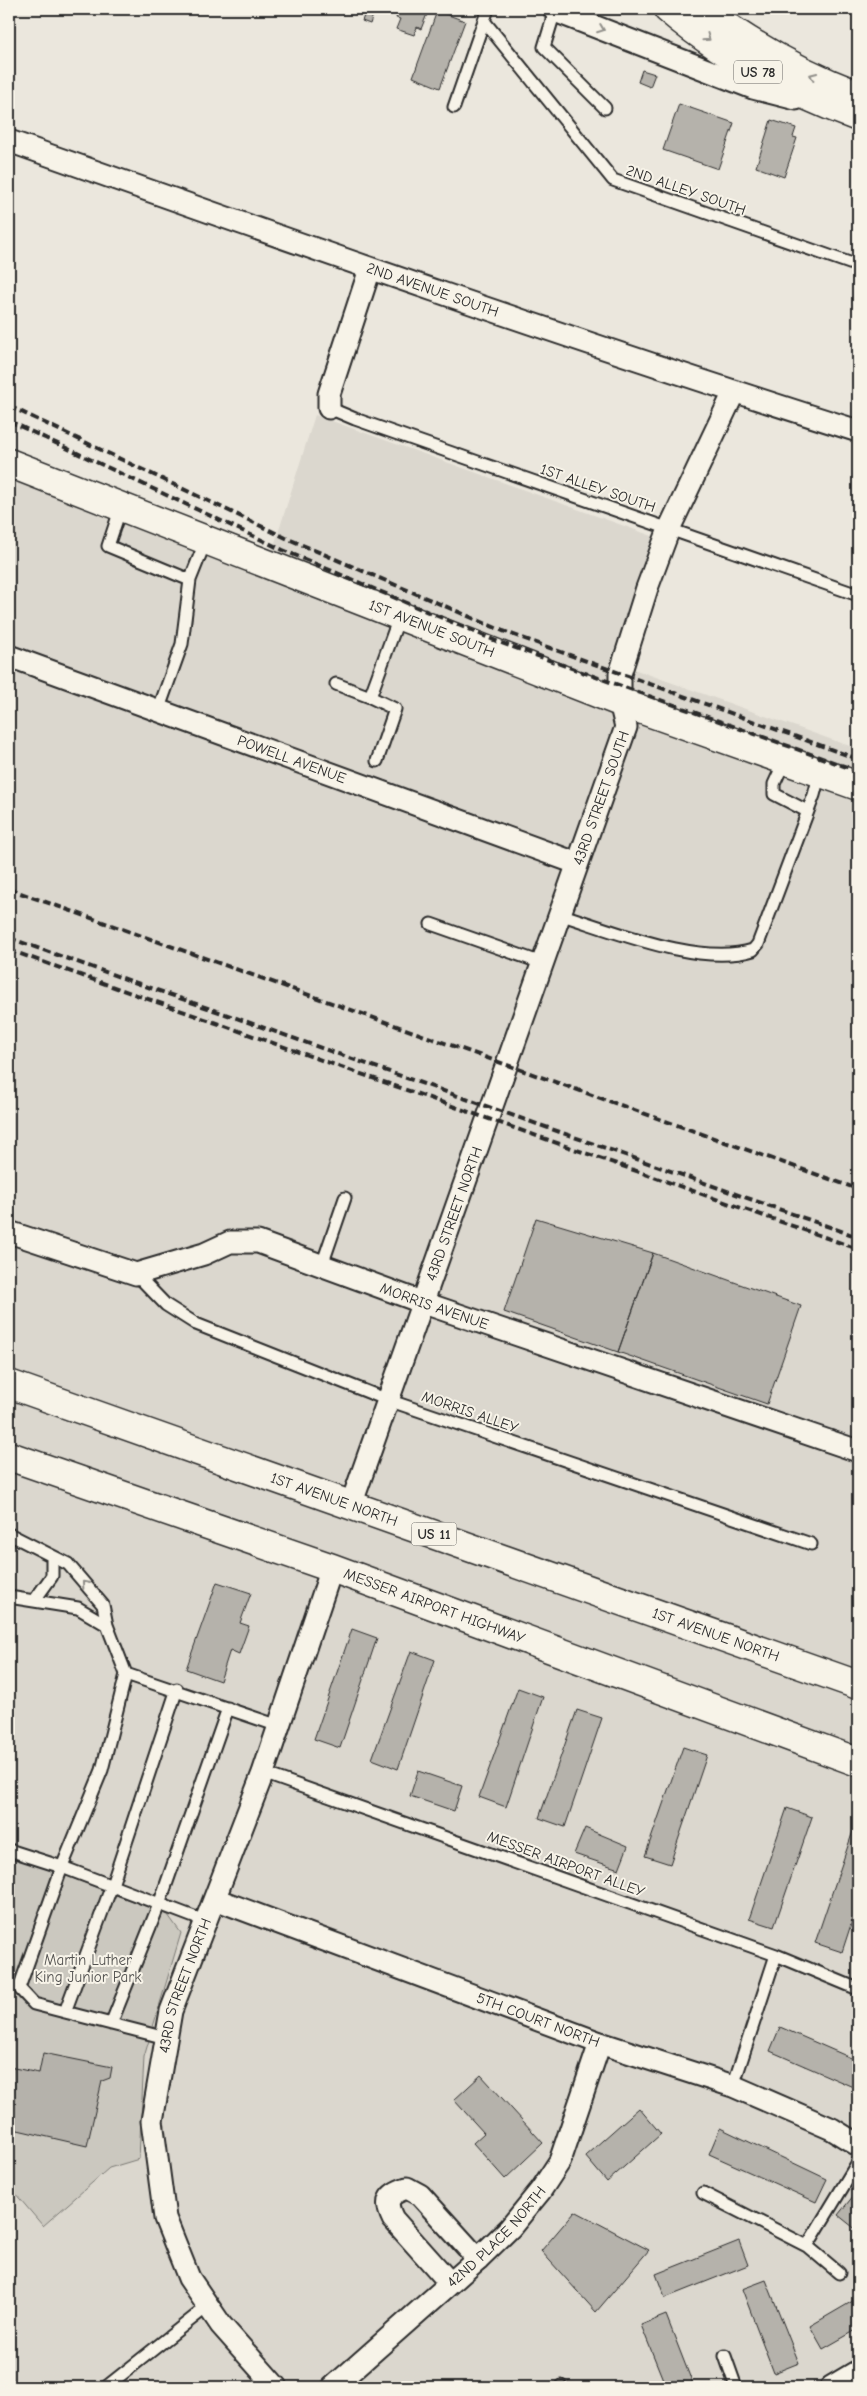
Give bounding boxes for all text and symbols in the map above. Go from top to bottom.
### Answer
one-way arrow [596,23,604,33]
one-way arrow [701,32,711,41]
road number: US 78 [734,61,782,84]
one-way arrow [809,72,818,82]
street label: 2ND ALLEY SOUTH [624,161,748,219]
street label: 2ND AVENUE SOUTH [364,259,501,321]
street label: 1ST ALLEY SOUTH [538,460,658,516]
street label: 1ST AVENUE SOUTH [366,596,497,661]
street label: 43RD STREET SOUTH [569,728,633,867]
street label: POWELL AVENUE [235,731,349,787]
street label: 43RD STREET NORTH [422,1144,486,1283]
street label: MORRIS AVENUE [378,1279,491,1333]
street label: MORRIS ALLEY [419,1387,521,1437]
street label: 1ST AVENUE NORTH [268,1468,400,1530]
road number: US 11 [412,1522,456,1546]
street label: MESSER AIRPORT HIGHWAY [341,1564,527,1647]
one-way arrow [82,1580,91,1589]
street label: 1ST AVENUE NORTH [650,1604,782,1665]
street label: MESSER AIRPORT ALLEY [485,1827,647,1901]
street label: 43RD STREET NORTH [155,1916,215,2055]
park label: Martin Luther King Junior Park [35,1951,142,1986]
street label: 5TH COURT NORTH [474,1989,602,2051]
street label: 42ND PLACE NORTH [443,2183,549,2291]

